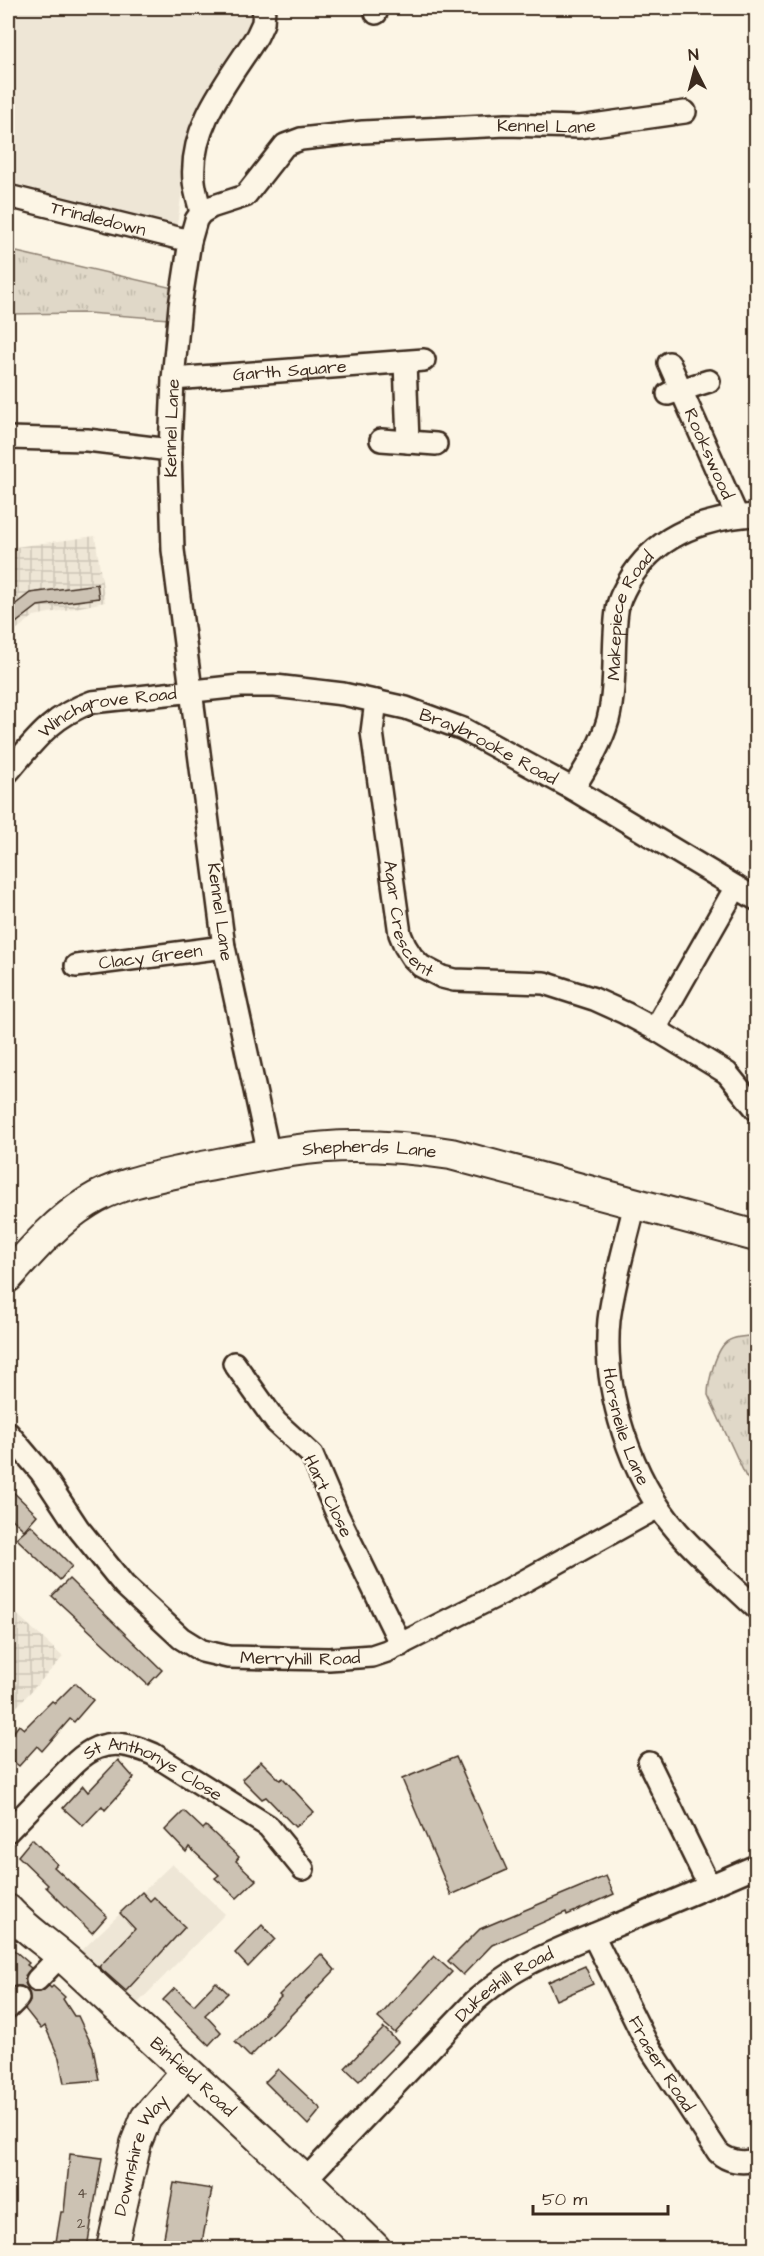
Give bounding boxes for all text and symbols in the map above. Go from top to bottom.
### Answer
north arrow [665,39,725,99]
text: N [687,44,700,67]
street label: Kennel Lane [496,112,598,140]
street label: Trindledown [48,194,149,242]
street label: Garth Square [232,353,348,387]
street label: Kennel Lane [157,378,186,478]
street label: Rookswood [678,404,740,503]
street label: Makepiece Road [601,545,659,681]
street label: Winchgrove Road [32,680,178,744]
street label: Braybrooke Road [416,702,562,791]
street label: Agar Crescent [377,859,439,983]
street label: Kennel Lane [201,861,239,963]
street label: Clacy Green [97,937,204,975]
street label: Shepherds Lane [301,1133,438,1164]
street label: Horsneile Lane [597,1367,656,1490]
street label: Hart Close [297,1451,359,1542]
street label: Merryhill Road [240,1644,361,1672]
street label: St Anthonys Close [78,1732,228,1807]
street label: Dukeshill Road [449,1941,557,2028]
street label: Fraser Road [622,2011,701,2117]
street label: Binfield Road [145,2031,241,2122]
street label: Downshire Way [107,2089,175,2218]
scale bar [533,2178,668,2216]
house number: 4 [77,2183,87,2204]
text: 50 m [542,2187,587,2212]
house number: 2 [77,2213,86,2234]

